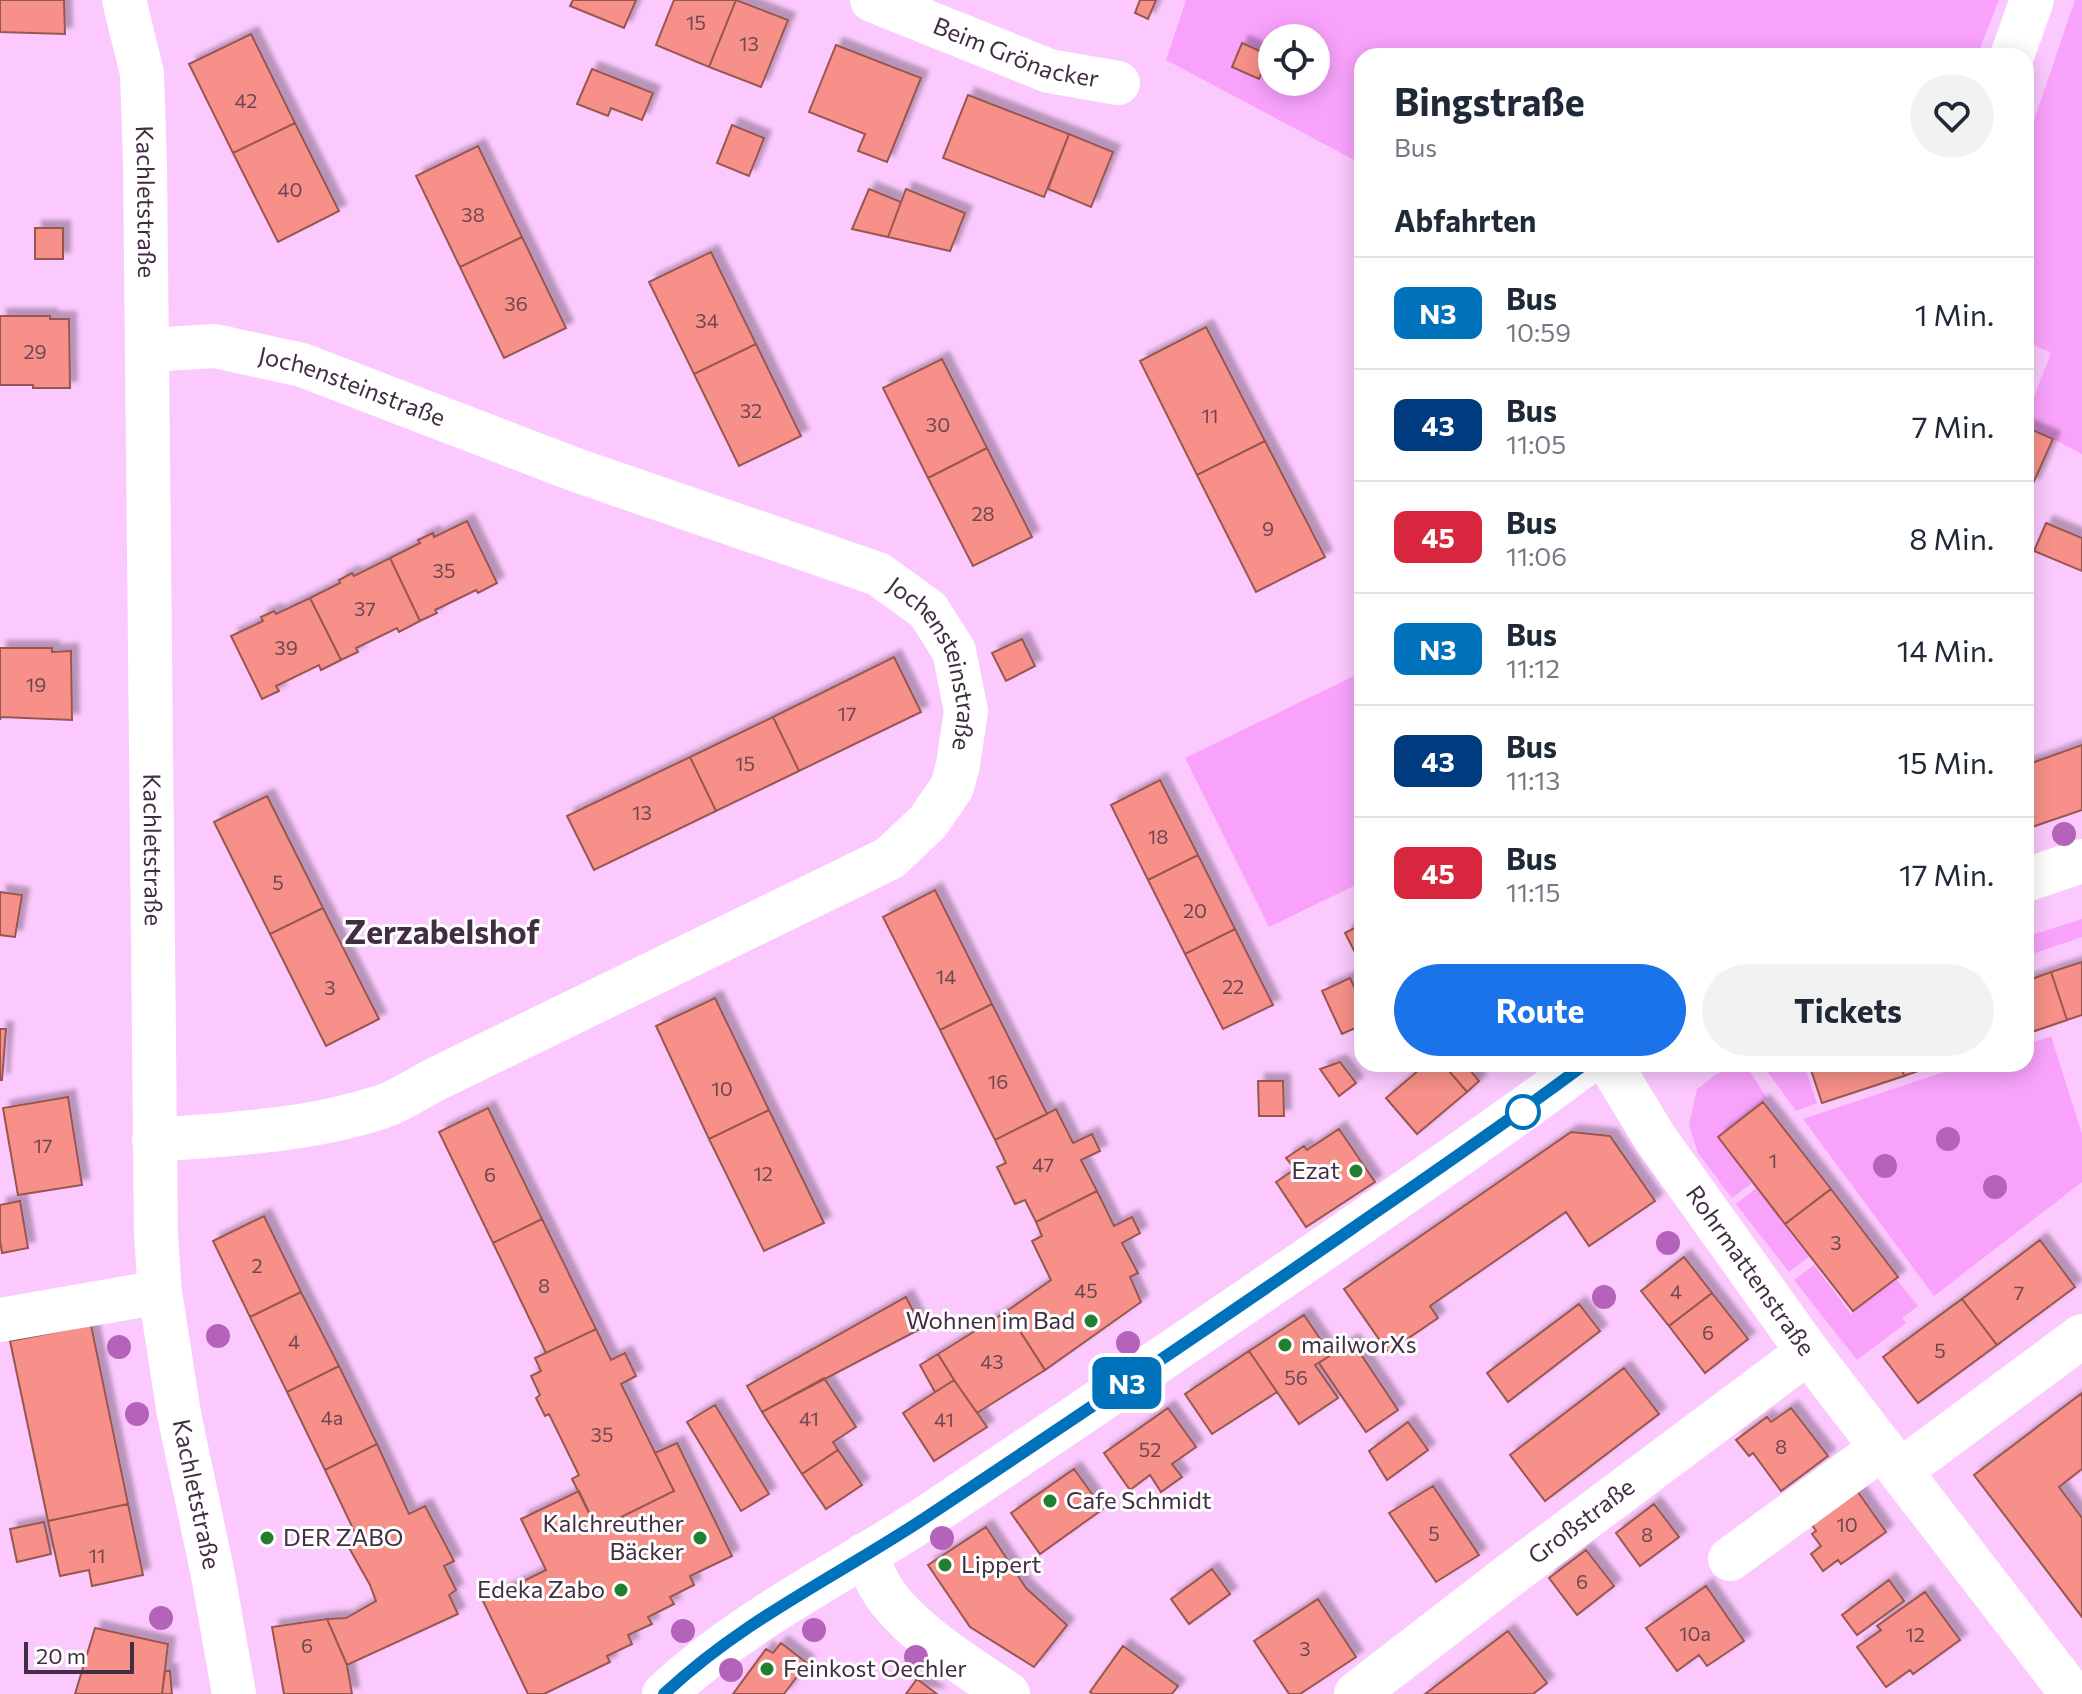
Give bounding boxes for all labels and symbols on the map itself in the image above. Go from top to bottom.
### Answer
house number: 15 [686,10,706,34]
street label: Beim Grönacker [929,10,1102,92]
house number: 13 [739,31,759,55]
house number: 42 [235,88,257,112]
street label: Kachletstraße [131,125,162,278]
house number: 40 [277,177,303,201]
house number: 38 [461,202,485,226]
house number: 36 [504,291,528,315]
house number: 34 [695,308,719,332]
house number: 29 [23,339,47,363]
street label: Jochensteinstraße [256,340,450,432]
house number: 32 [740,398,762,422]
house number: 11 [1201,403,1219,427]
house number: 30 [926,412,950,436]
house number: 28 [971,501,995,525]
house number: 9 [1262,516,1274,540]
house number: 35 [433,558,455,582]
street label: Jochensteinstraße [882,570,982,753]
house number: 37 [354,596,376,620]
house number: 39 [274,635,298,659]
house number: 19 [26,672,46,696]
house number: 17 [837,701,857,725]
house number: 15 [735,751,755,775]
street label: Kachletstraße [138,773,169,926]
house number: 13 [632,800,652,824]
house number: 18 [1148,824,1168,848]
house number: 5 [272,870,284,894]
house number: 20 [1183,898,1207,922]
district label: Zerzabelshof [344,911,541,951]
house number: 14 [936,964,956,988]
house number: 22 [1222,974,1244,998]
house number: 3 [324,975,336,999]
house number: 16 [988,1069,1008,1093]
house number: 10 [711,1076,733,1100]
unlabelled marker [1506,1095,1540,1129]
house number: 17 [33,1133,53,1157]
house number: 1 [1769,1148,1777,1172]
house number: 47 [1032,1152,1054,1176]
place label: Ezat [1291,1155,1340,1184]
house number: 12 [753,1161,773,1185]
house number: 6 [484,1162,496,1186]
marker: Ezat [1347,1162,1365,1180]
street label: Rohrmattenstraße [1681,1179,1822,1361]
house number: 3 [1830,1230,1842,1254]
house number: 2 [251,1253,263,1277]
house number: 8 [538,1273,550,1297]
house number: 45 [1074,1278,1098,1302]
house number: 4 [1670,1279,1682,1303]
house number: 7 [2014,1280,2024,1304]
place label: Wohnen im Bad [906,1305,1075,1334]
marker: Wohnen im Bad [1082,1312,1100,1330]
house number: 6 [1702,1320,1714,1344]
house number: 4 [288,1329,300,1353]
place label: mailworXs [1301,1329,1417,1358]
marker: mailworXs [1276,1336,1294,1354]
house number: 5 [1934,1338,1946,1362]
house number: 43 [980,1349,1004,1373]
line badge: N3 [1091,1357,1163,1409]
house number: 56 [1284,1365,1308,1389]
house number: 4a [321,1405,343,1429]
house number: 41 [799,1406,819,1430]
house number: 41 [934,1407,954,1431]
street label: Kachletstraße [167,1416,227,1572]
house number: 35 [591,1422,613,1446]
house number: 8 [1775,1434,1787,1458]
house number: 52 [1139,1437,1161,1461]
street label: Großstraße [1522,1471,1640,1569]
place label: Cafe Schmidt [1066,1485,1212,1514]
marker: Cafe Schmidt [1041,1492,1059,1510]
place label: Kalchreuther Bäcker [543,1508,684,1565]
house number: 10 [1836,1512,1858,1536]
house number: 5 [1428,1521,1440,1545]
place label: DER ZABO [283,1522,403,1551]
house number: 8 [1641,1522,1653,1546]
marker: DER ZABO [258,1529,276,1547]
marker: Kalchreuther Bäcker [691,1529,709,1547]
house number: 11 [88,1543,106,1567]
place label: Lippert [961,1549,1042,1578]
marker: Lippert [936,1556,954,1574]
house number: 6 [1576,1569,1588,1593]
place label: Edeka Zabo [477,1574,605,1603]
marker: Edeka Zabo [612,1581,630,1599]
house number: 10a [1679,1621,1711,1645]
house number: 12 [1905,1622,1925,1646]
house number: 6 [301,1633,313,1657]
house number: 3 [1299,1636,1311,1660]
scale bar [24,1638,134,1674]
place label: Feinkost Oechler [783,1653,967,1682]
marker: Feinkost Oechler [758,1660,776,1678]

